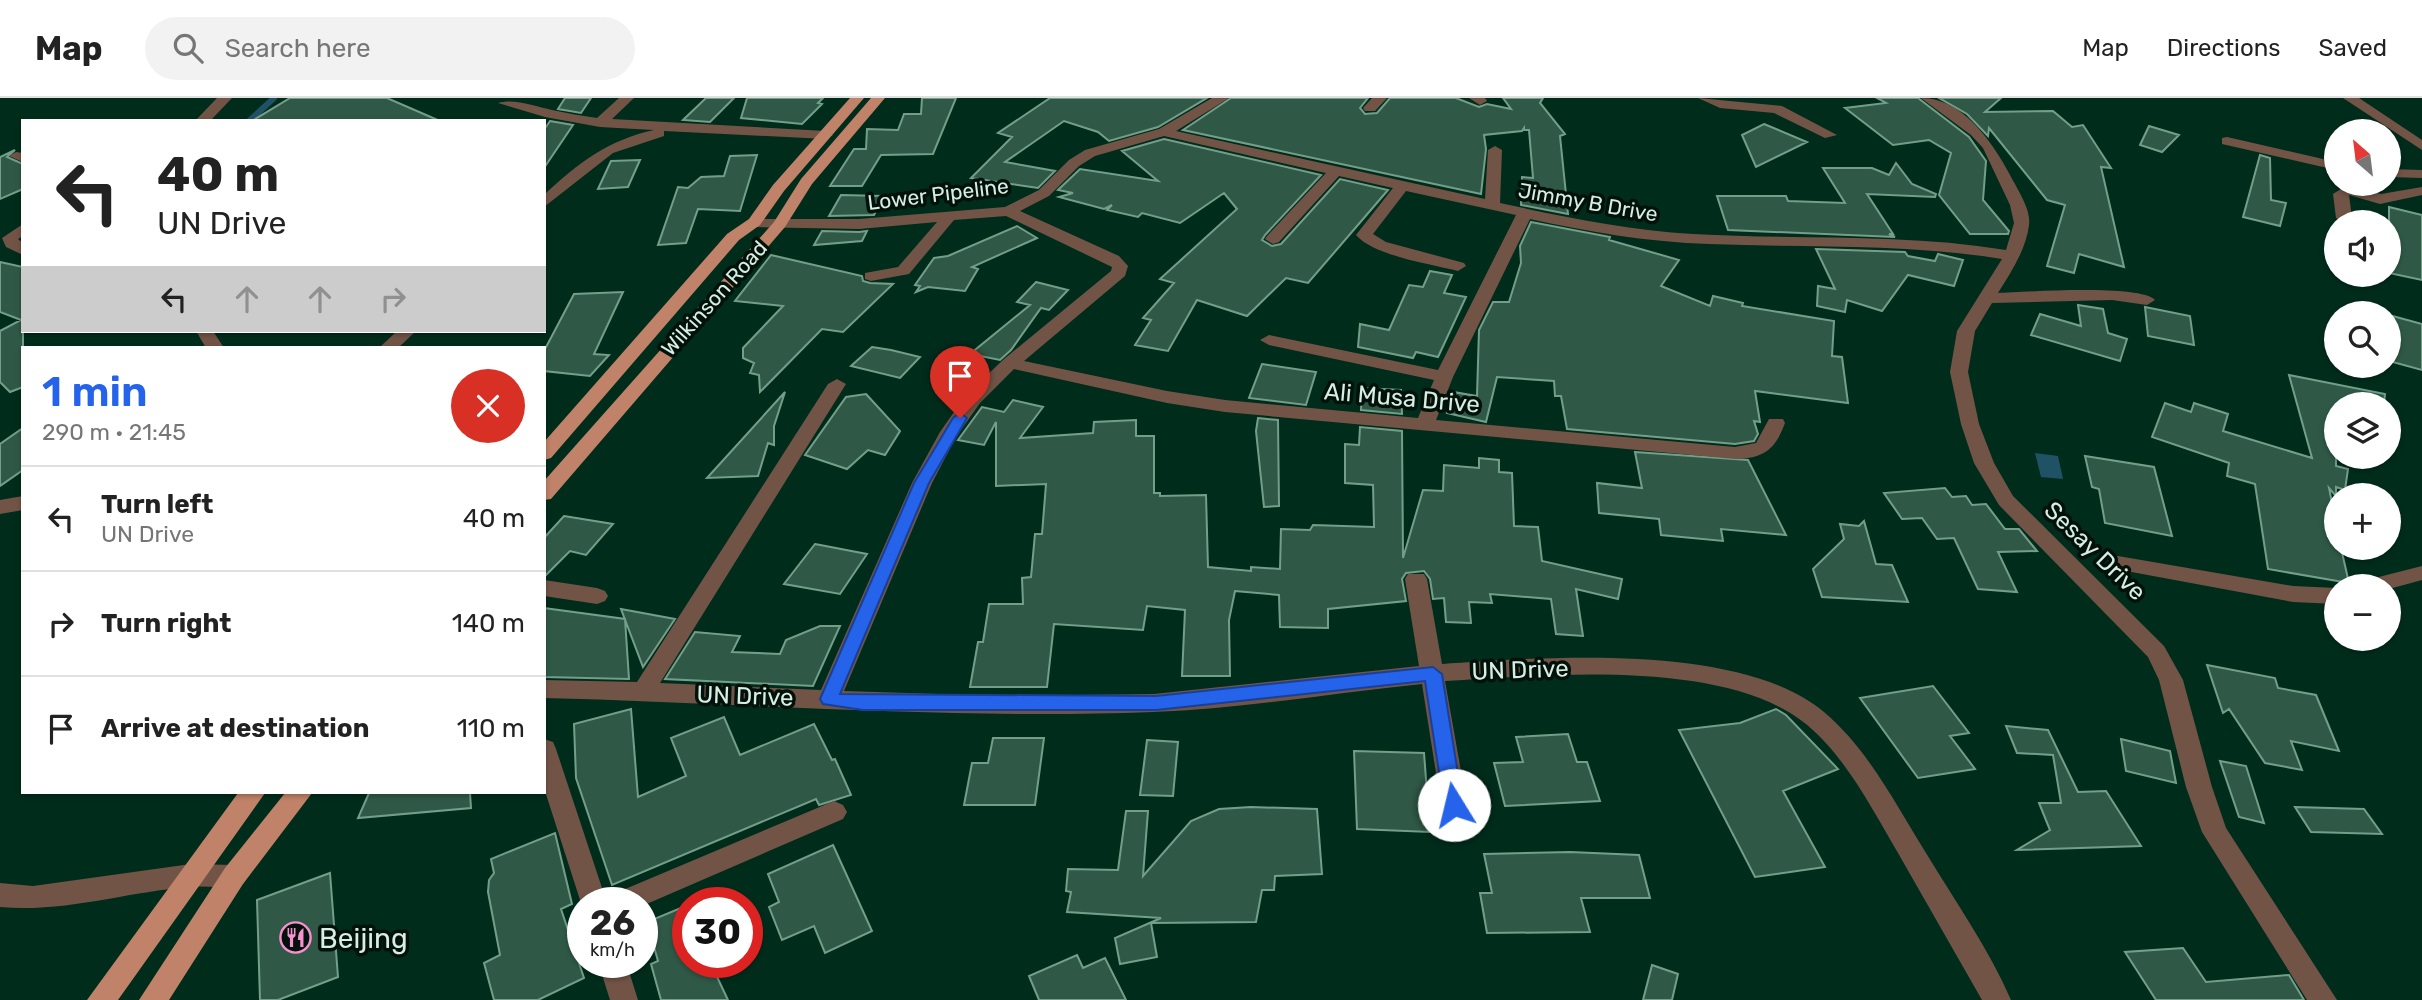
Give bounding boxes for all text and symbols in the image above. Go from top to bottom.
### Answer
search box [145,17,635,80]
text: Map [35,29,103,68]
icon: search [169,29,207,67]
text: Search here [225,33,370,64]
text: Map [2082,34,2129,62]
text: Directions [2167,34,2280,62]
text: Saved [2318,34,2387,62]
north arrow [2324,119,2401,196]
map controls [2324,119,2401,651]
text: 40 m [157,145,279,203]
icon: left [42,147,133,238]
street label: Lower Pipeline [866,173,1010,215]
street label: Jimmy B Drive [1516,177,1660,227]
text: UN Drive [157,204,287,242]
button: sound [2324,210,2401,287]
street label: Wilkinson Road [656,235,772,361]
icon: left [155,280,193,318]
icon: ahead [228,280,266,318]
icon: ahead [301,280,339,318]
icon: right [374,280,412,318]
button: search [2324,301,2401,378]
pin [930,346,990,418]
icon: arrive [941,357,979,395]
text: 1 min [42,367,148,417]
button: close [451,369,525,443]
street label: Ali Musa Drive [1323,377,1481,419]
button: layers [2324,392,2401,469]
text: 290 m · 21:45 [42,418,186,446]
button: + [2324,483,2401,560]
text: Turn left [101,489,213,520]
street label: Sesay Drive [2039,496,2151,606]
icon: left [42,500,80,538]
text: 40 m [463,503,525,534]
text: UN Drive [101,520,194,548]
button: − [2324,574,2401,651]
icon: right [42,605,80,643]
text: Turn right [101,608,231,639]
text: 140 m [452,608,525,639]
street label: UN Drive [1471,654,1569,686]
street label: UN Drive [696,680,794,712]
icon: arrive [42,710,80,748]
text: Arrive at destination [101,713,369,744]
text: 110 m [457,713,525,744]
position arrow [1417,768,1491,842]
speed limit sign: 30 [672,887,763,978]
text: 26 [590,902,635,944]
restaurant icon: Beijing [279,921,313,955]
place label: Beijing [319,922,408,955]
text: km/h [590,939,635,961]

